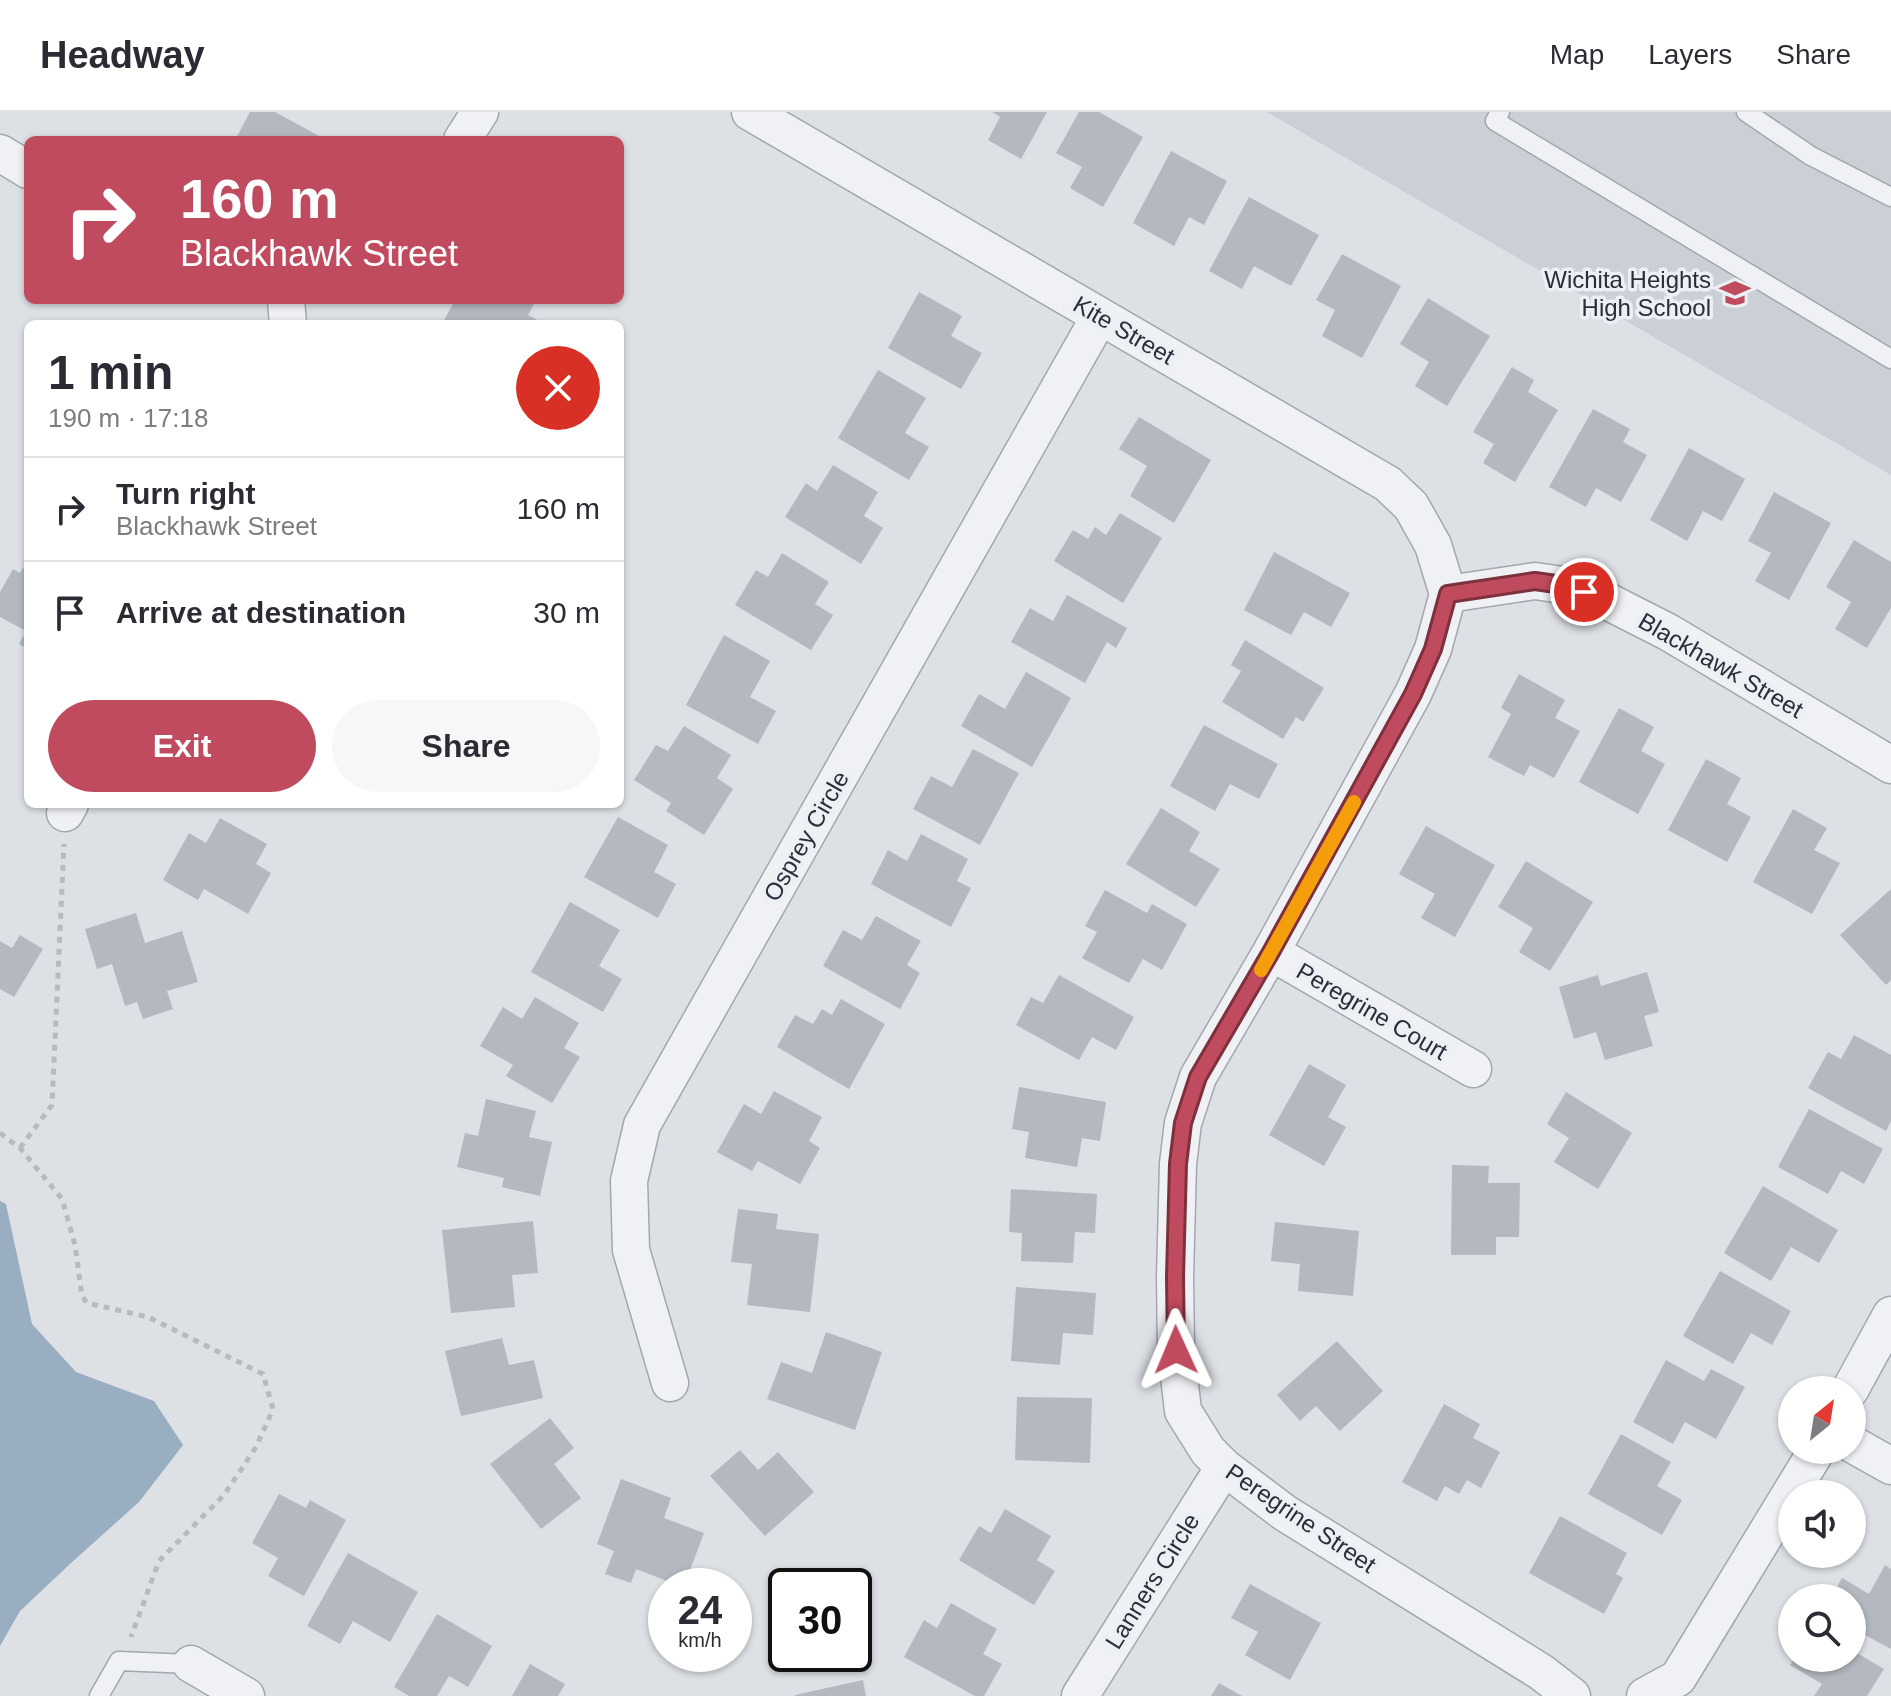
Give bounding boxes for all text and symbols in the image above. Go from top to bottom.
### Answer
text: Headway [40,34,205,76]
text: Map [1550,39,1604,70]
text: Layers [1648,39,1732,70]
text: Share [1776,39,1851,70]
text: 160 m [180,167,339,230]
icon: right [48,168,152,272]
text: Blackhawk Street [180,233,458,274]
place label: Wichita Heights High School [1544,266,1711,321]
school or university icon: Wichita Heights High School [1718,276,1752,310]
street label: Kite Street [1069,290,1180,370]
text: 1 min [48,346,173,399]
button: close [516,346,600,430]
text: 190 m · 17:18 [48,403,208,433]
text: Turn right [116,477,255,510]
icon: right [48,487,92,531]
text: 160 m [517,492,600,525]
text: Blackhawk Street [116,511,317,541]
pin [1550,558,1618,626]
icon: arrive [1562,570,1606,614]
icon: arrive [48,591,92,635]
text: Arrive at destination [116,596,406,629]
text: 30 m [533,596,600,629]
street label: Blackhawk Street [1634,607,1808,723]
button: Exit [48,700,316,792]
button: Share [332,700,600,792]
street label: Osprey Circle [758,766,854,906]
street label: Peregrine Court [1292,957,1452,1065]
position arrow [1134,1308,1218,1392]
north arrow [1778,1376,1866,1464]
map controls [1778,1376,1866,1672]
street label: Peregrine Street [1221,1458,1381,1578]
button: sound [1778,1480,1866,1568]
street label: Lanners Circle [1100,1508,1204,1654]
speed limit sign: 30 [768,1568,872,1672]
button: search [1778,1584,1866,1672]
text: 24 [678,1588,722,1632]
text: km/h [678,1629,722,1651]

